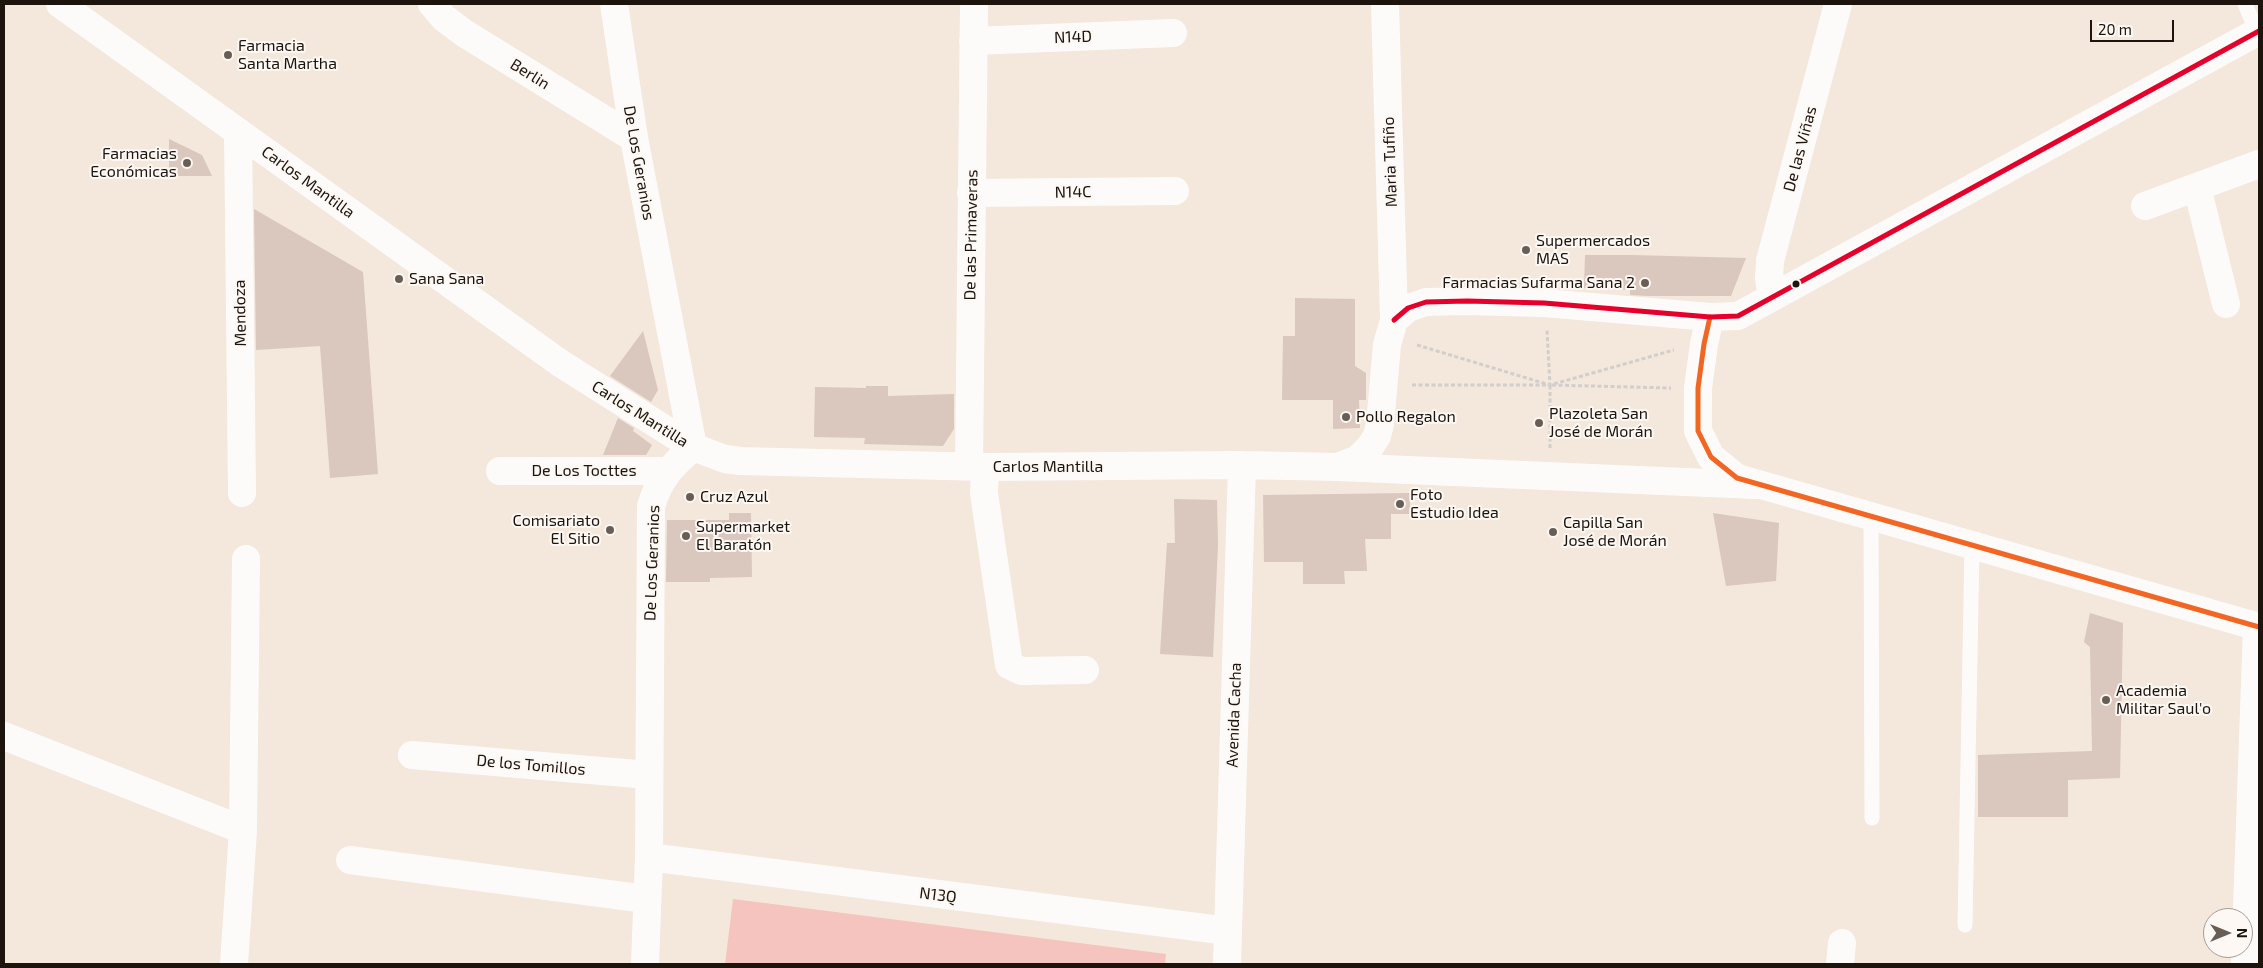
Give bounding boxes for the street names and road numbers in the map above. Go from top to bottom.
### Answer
street label: N14D [1054,27,1092,47]
street label: Berlin [507,54,553,94]
street label: De Los Geranios [619,104,659,222]
street label: De las Viñas [1779,104,1821,194]
street label: Maria Tufiño [1379,116,1401,208]
street label: Carlos Mantilla [258,142,358,222]
street label: De las Primaveras [960,169,982,301]
street label: N14C [1055,182,1091,202]
street label: Mendoza [230,279,250,347]
street label: Carlos Mantilla [588,377,692,451]
street label: Carlos Mantilla [993,457,1103,477]
street label: De Los Tocttes [531,461,637,481]
street label: De Los Geranios [640,505,664,621]
street label: Avenida Cacha [1223,662,1245,768]
street label: De los Tomillos [476,751,586,779]
street label: N13Q [918,883,958,907]

